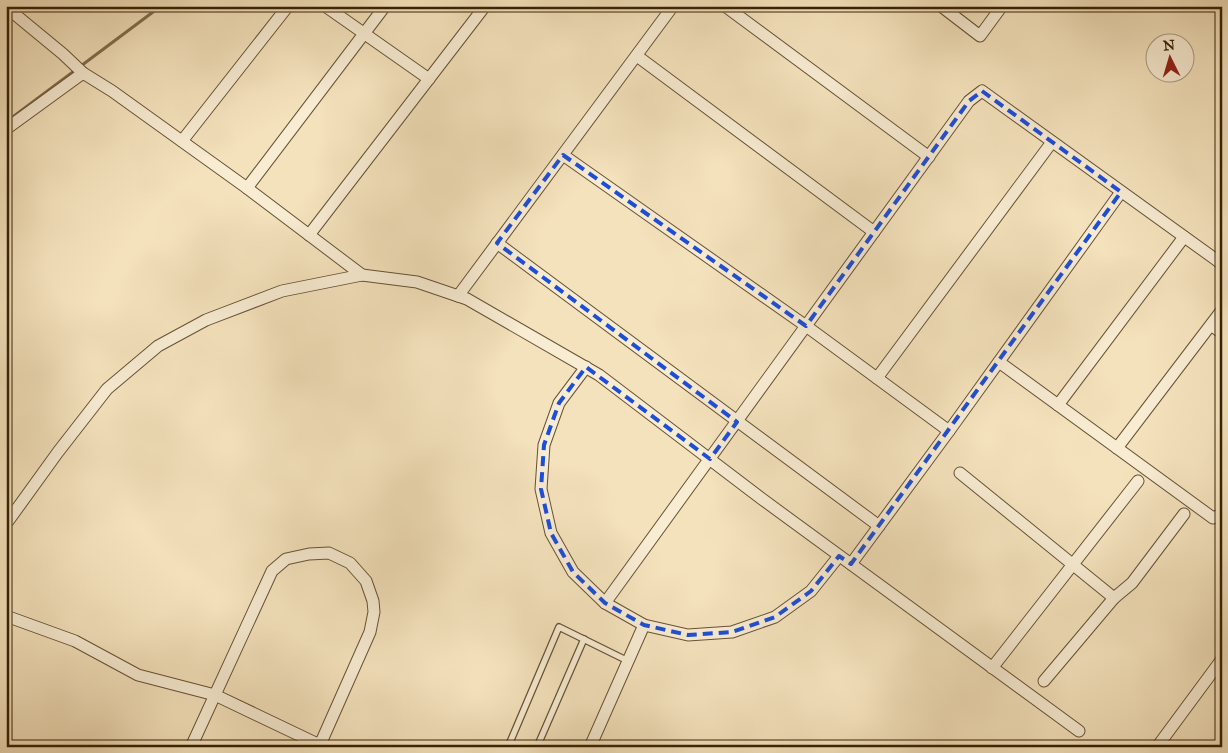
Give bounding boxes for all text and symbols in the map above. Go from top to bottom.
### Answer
north arrow [1146,32,1196,82]
text: N [1162,37,1176,55]

